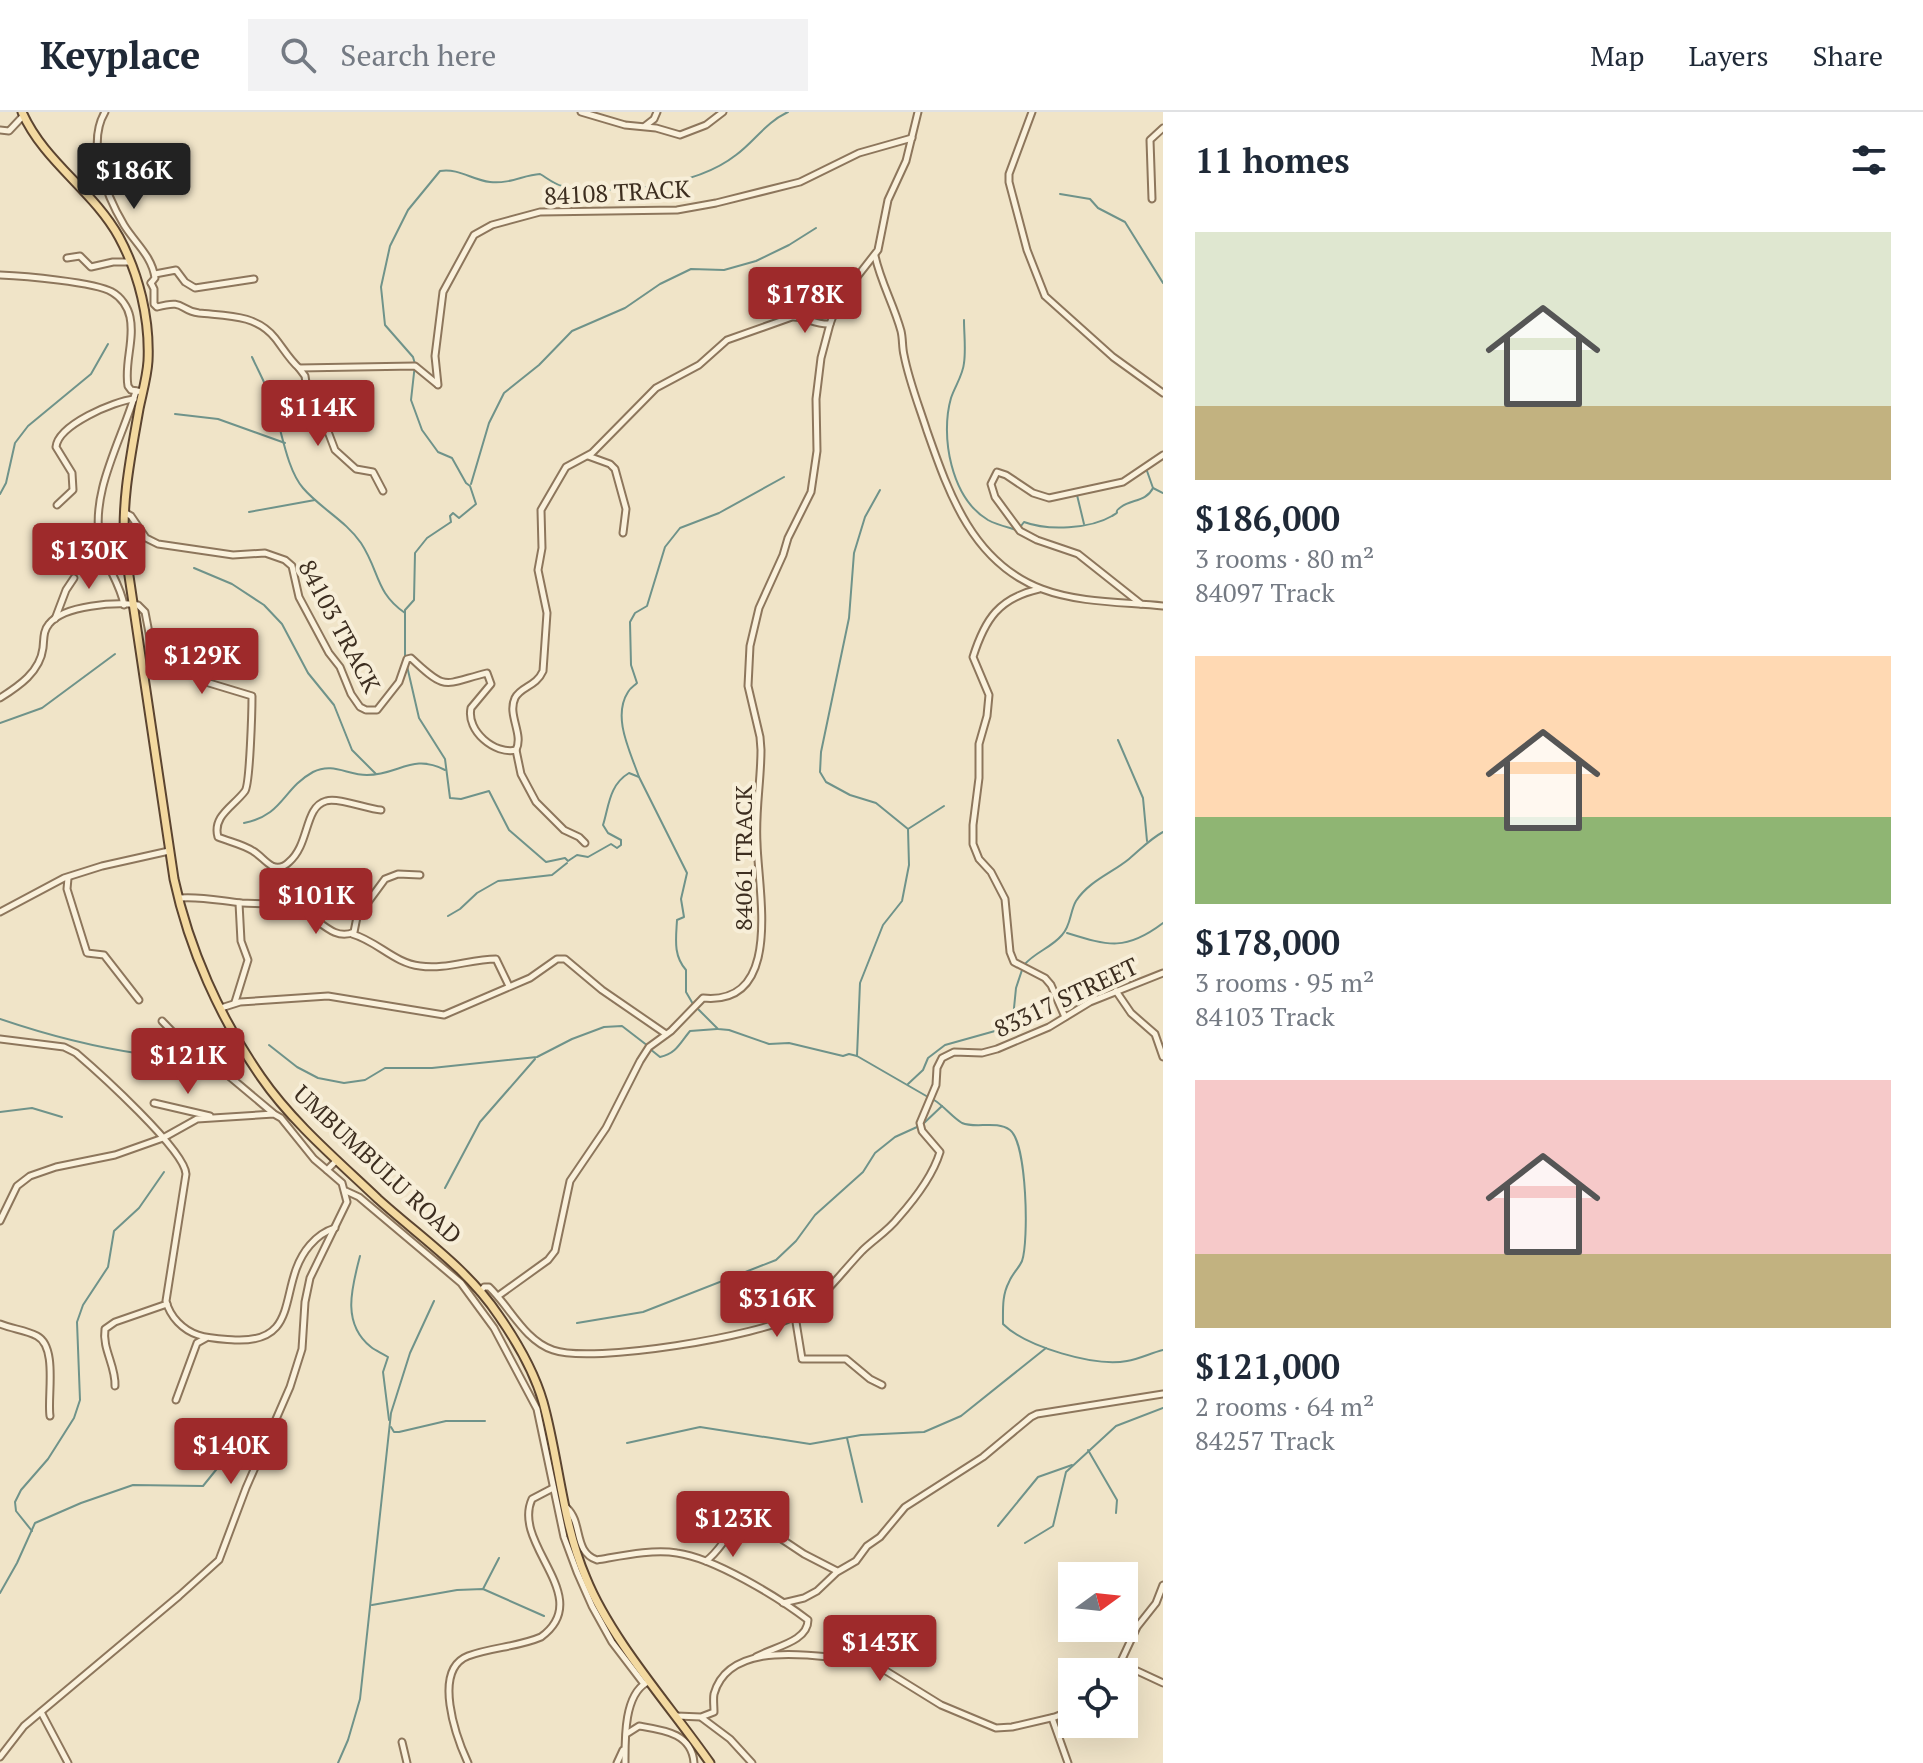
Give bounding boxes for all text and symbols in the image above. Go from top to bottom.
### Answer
search box [248,19,808,91]
text: Keyplace [40,30,200,80]
icon: search [276,33,320,77]
text: Search here [340,35,496,75]
text: Map [1590,37,1644,74]
text: Layers [1688,37,1769,74]
text: Share [1813,37,1883,74]
text: 11 homes [1195,138,1350,183]
icon: filters [1847,138,1891,182]
pin: $186K [78,143,190,211]
text: $186K [95,152,173,186]
street label: 84108 TRACK [543,172,691,212]
pin: $178K [749,267,861,335]
text: $178K [766,276,844,310]
icon: home [1471,284,1615,428]
pin: $114K [262,380,374,448]
text: $114K [279,389,357,423]
text: $186,000 [1195,496,1340,541]
pin: $130K [33,523,145,591]
text: $130K [50,532,128,566]
text: 3 rooms · 80 m² [1195,541,1374,575]
street label: 84103 TRACK [292,554,389,698]
text: 84097 Track [1195,575,1335,609]
pin: $129K [146,628,258,696]
text: $129K [163,637,241,671]
icon: home [1471,708,1615,852]
street label: 84061 TRACK [727,785,759,931]
pin: $101K [260,868,372,936]
text: $101K [277,877,355,911]
text: $178,000 [1195,920,1340,965]
street label: 83317 STREET [989,950,1143,1044]
text: 3 rooms · 95 m² [1195,965,1374,999]
text: 84103 Track [1195,999,1335,1033]
pin: $121K [132,1028,244,1096]
text: $121K [149,1037,227,1071]
street label: UMBUMBULU ROAD [287,1078,469,1250]
icon: home [1471,1132,1615,1276]
pin: $316K [721,1271,833,1339]
text: $316K [738,1280,816,1314]
text: $121,000 [1195,1344,1340,1389]
text: 2 rooms · 64 m² [1195,1389,1374,1423]
pin: $140K [175,1418,287,1486]
text: 84257 Track [1195,1423,1335,1457]
text: $140K [192,1427,270,1461]
pin: $123K [677,1491,789,1559]
text: $123K [694,1500,772,1534]
north arrow [1058,1562,1138,1642]
map controls [1058,1562,1138,1738]
pin: $143K [824,1615,936,1683]
text: $143K [841,1624,919,1658]
button: locate [1058,1658,1138,1738]

